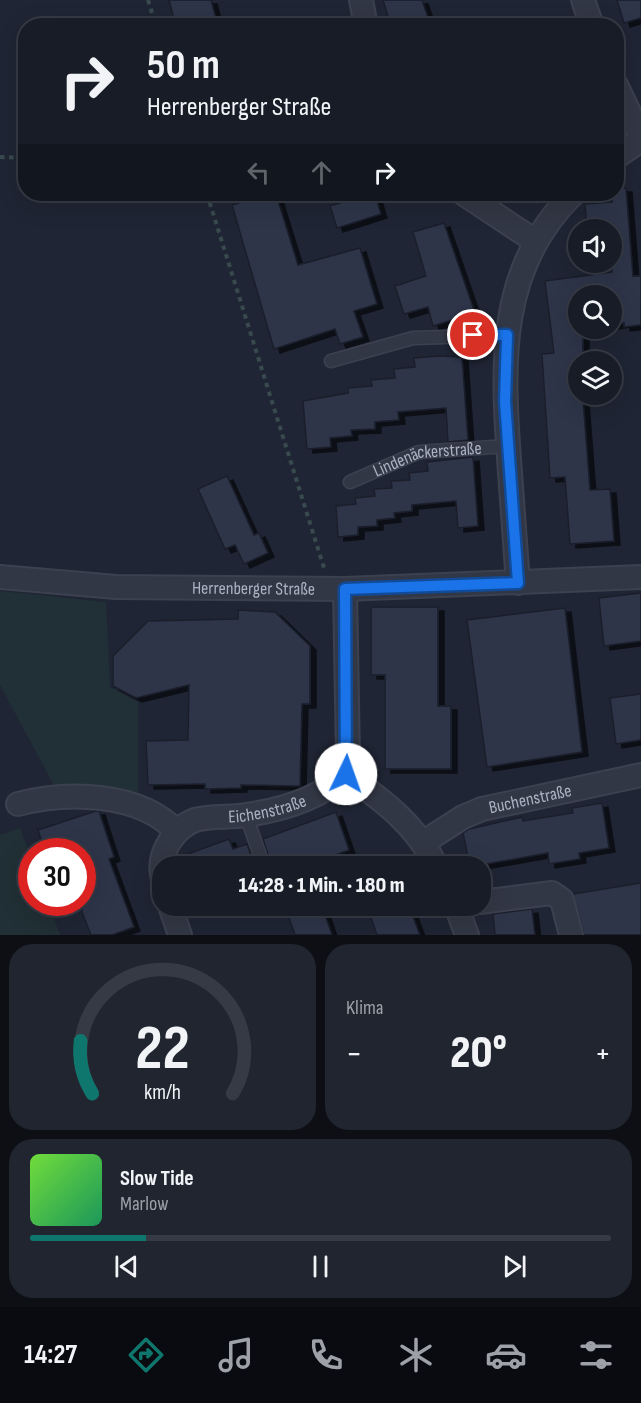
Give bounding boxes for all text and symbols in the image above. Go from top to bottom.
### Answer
text: 50 m [147,40,220,91]
icon: right [48,42,126,120]
text: Herrenberger Straße [147,91,331,123]
icon: left [242,156,275,189]
icon: ahead [305,156,338,189]
icon: right [368,156,401,189]
map controls [568,219,622,405]
button: sound [568,219,622,273]
button: search [568,285,622,339]
pin [447,309,498,360]
icon: arrive [456,318,489,351]
button: layers [568,351,622,405]
street label: Lindenäckerstraße [370,437,482,481]
street label: Herrenberger Straße [192,577,315,599]
position arrow [314,742,378,806]
street label: Buchenstraße [487,780,573,818]
street label: Eichenstraße [228,790,309,827]
speed limit sign: 30 [18,838,96,916]
text: 14:28 · 1 Min. · 180 m [238,872,405,899]
text: Klima [346,996,384,1020]
text: 22 [135,1012,190,1087]
text: 20° [450,1026,507,1081]
text: − [346,1034,362,1074]
text: + [595,1034,611,1074]
text: km/h [144,1080,181,1105]
text: Slow Tide [120,1165,194,1192]
text: Marlow [120,1192,168,1216]
icon: previous [110,1250,143,1283]
icon: pause [304,1250,337,1283]
icon: next [498,1250,531,1283]
icon: directions [125,1334,167,1376]
icon: music [215,1334,257,1376]
icon: phone [305,1334,347,1376]
icon: climate [395,1334,437,1376]
icon: car [485,1334,527,1376]
icon: filters [575,1334,617,1376]
text: 14:27 [24,1339,77,1371]

